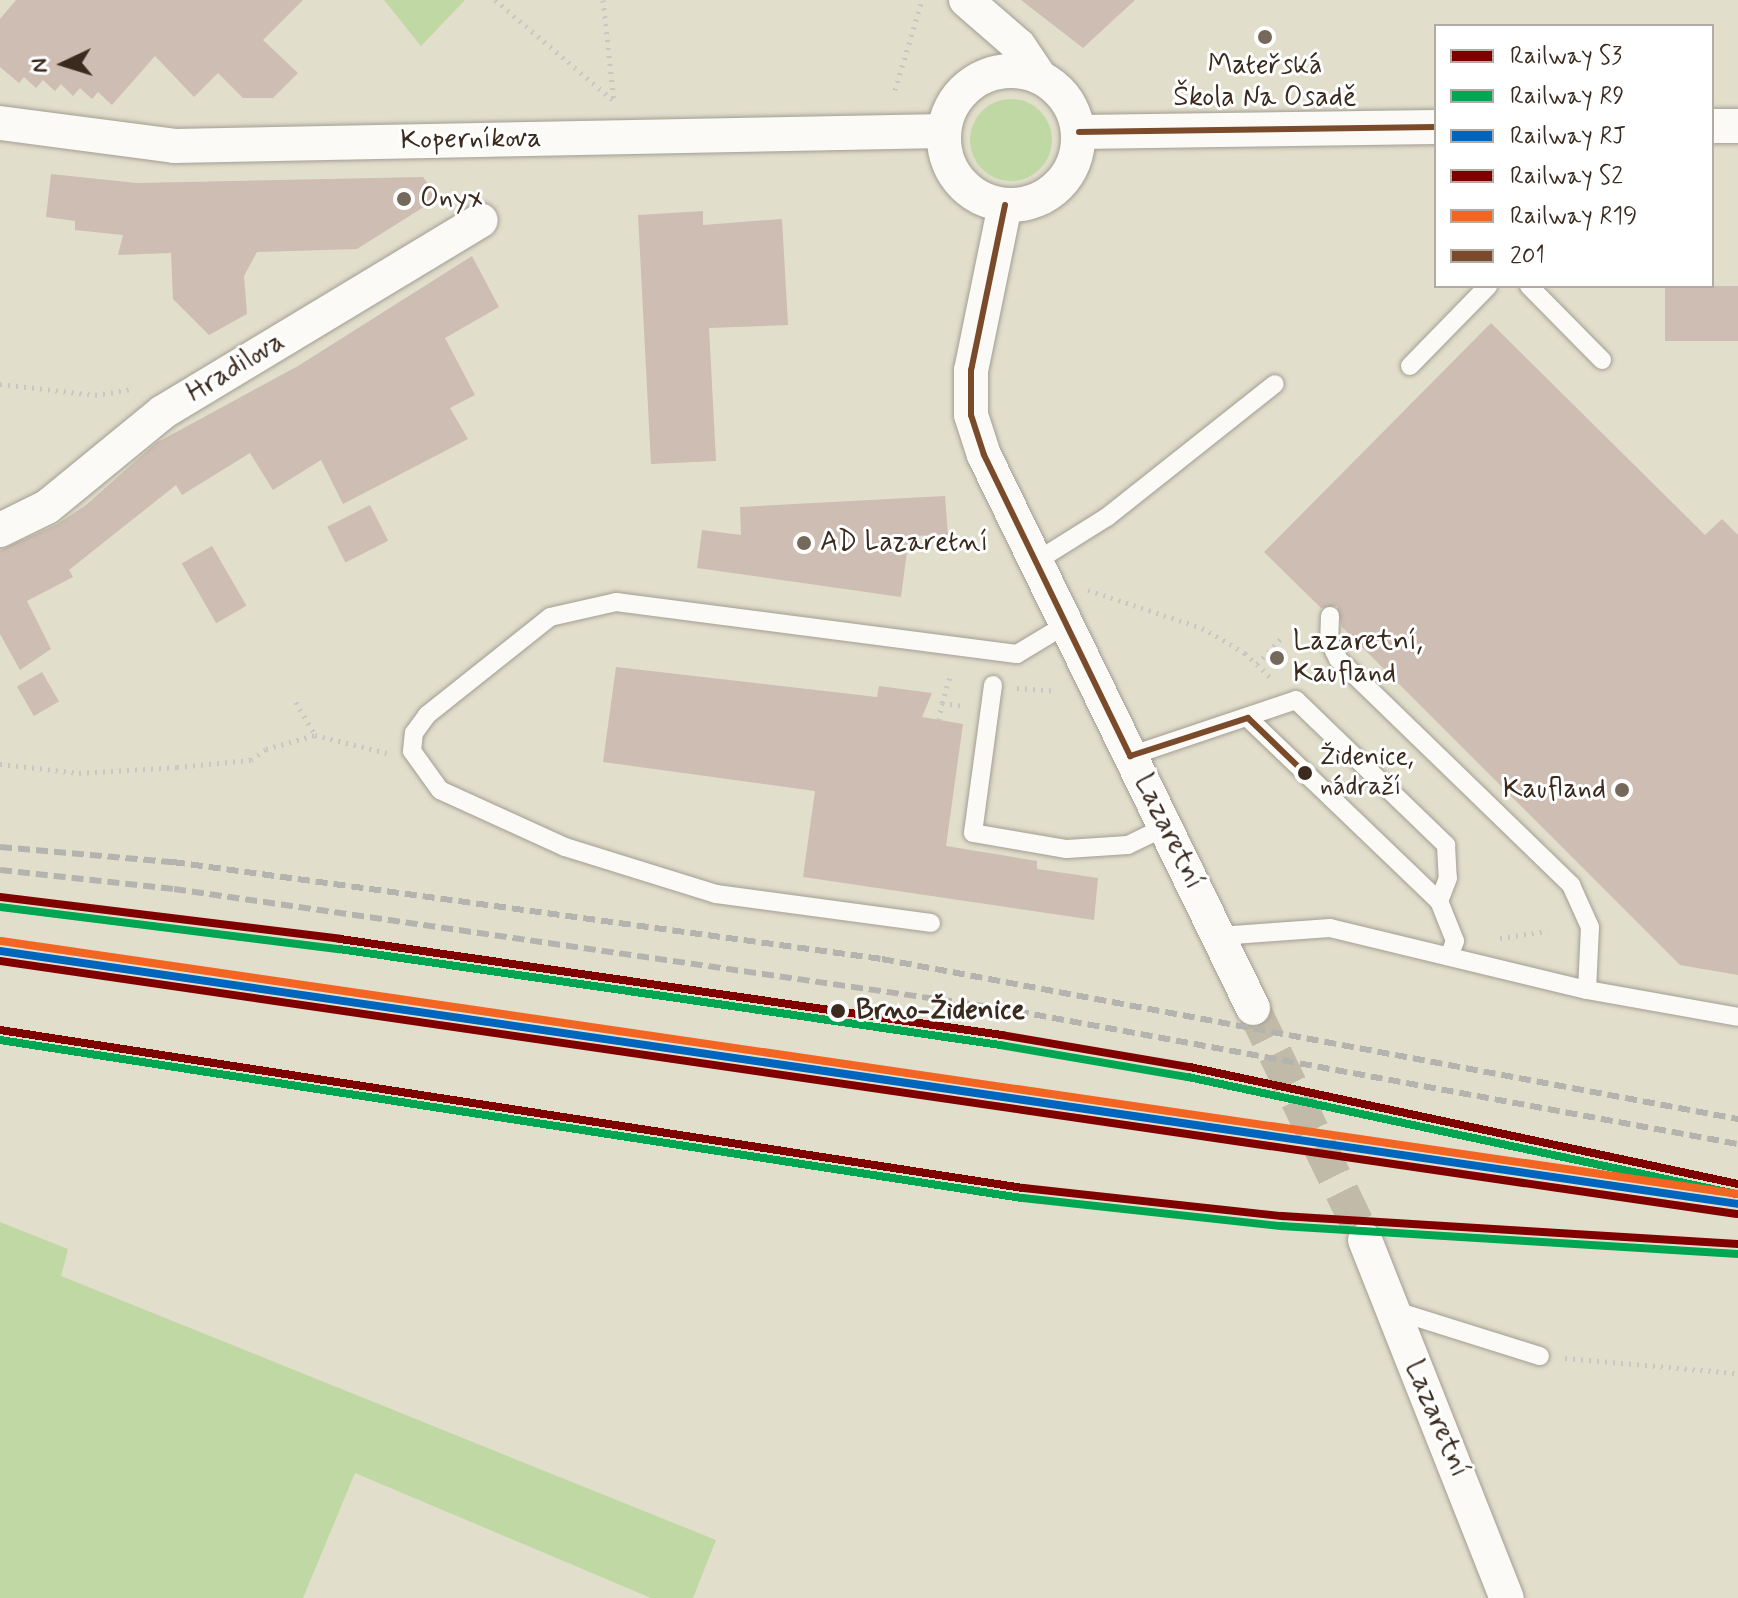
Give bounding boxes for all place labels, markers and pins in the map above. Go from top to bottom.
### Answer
marker: Mateřská Škola Na Osadě [1256,28,1274,46]
place label: Mateřská Škola Na Osadě [1174,49,1356,115]
place label: Onyx [420,182,483,216]
marker: Onyx [395,190,413,208]
place label: AD Lazaretní [820,526,988,560]
marker: AD Lazaretní [795,534,813,552]
place label: Lazaretní, Kaufland [1293,625,1423,691]
marker: Lazaretní, Kaufland [1268,649,1286,667]
place label: Židenice, nádraží [1320,742,1414,804]
marker: Židenice, nádraží [1297,765,1313,781]
place label: Kaufland [1503,773,1606,807]
marker: Kaufland [1613,781,1631,799]
place label: Brno-Židenice [856,994,1025,1028]
marker: Brno-Židenice [827,1000,849,1022]

